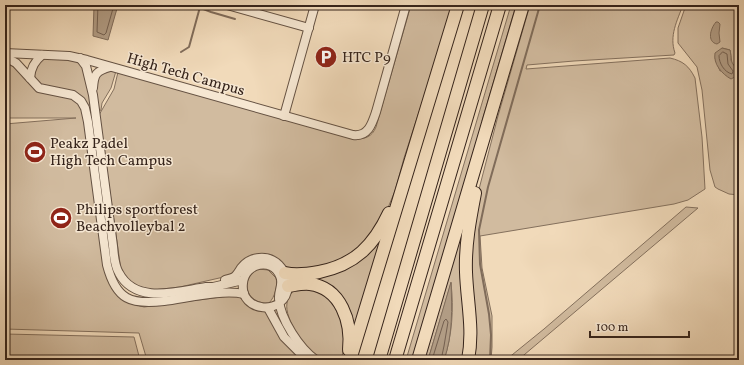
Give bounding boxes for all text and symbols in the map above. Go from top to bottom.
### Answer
parking icon: HTC P9 [313,44,339,70]
place label: HTC P9 [342,48,391,69]
street label: High Tech Campus [124,49,247,102]
place label: Peakz Padel High Tech Campus [50,134,172,172]
sports icon: Peakz Padel High Tech Campus [22,139,48,165]
place label: Philips sportforest Beachvolleybal 2 [76,200,198,238]
sports icon: Philips sportforest Beachvolleybal 2 [48,205,74,231]
scale bar [590,313,689,339]
text: 100 m [596,320,629,336]

